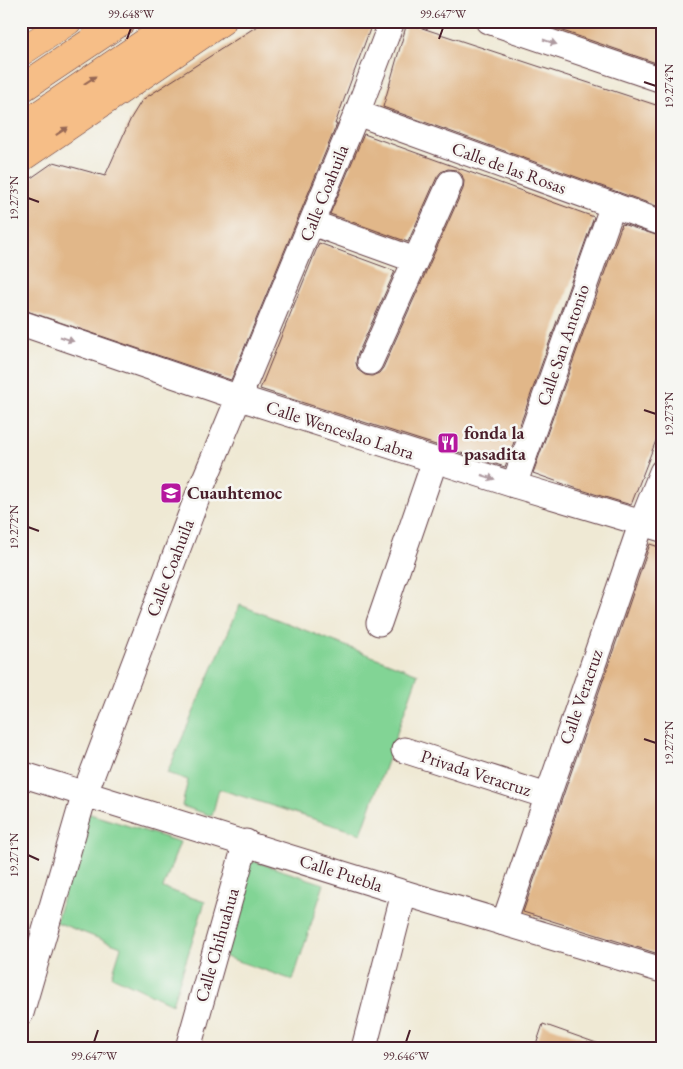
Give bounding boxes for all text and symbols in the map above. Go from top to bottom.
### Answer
text: 99.648°W [108,6,155,22]
text: 99.647°W [420,6,467,22]
one-way arrow [543,39,558,47]
text: 19.274°N [661,63,677,108]
one-way arrow [84,75,97,85]
one-way arrow [55,126,68,136]
street label: Calle de las Rosas [449,136,570,199]
street label: Calle Coahuila [294,140,354,245]
text: 19.273°N [6,175,22,220]
street label: Calle San Antonio [531,281,594,409]
one-way arrow [60,336,75,343]
text: 19.273°N [661,391,677,436]
street label: Calle Wenceslao Labra [263,395,418,465]
place label: fonda la pasadita [464,421,526,465]
restaurant icon: fonda la pasadita [436,431,460,455]
one-way arrow [480,474,495,481]
school or university icon: Cuauhtemoc [159,481,183,505]
place label: Cuauhtemoc [187,481,283,504]
text: 19.272°N [6,504,22,549]
street label: Calle Coahuila [140,515,199,620]
street label: Calle Veracruz [554,646,608,747]
text: 19.272°N [661,720,677,765]
street label: Privada Veracruz [418,744,535,801]
text: 19.271°N [6,832,22,877]
street label: Calle Puebla [297,848,386,897]
street label: Calle Chihuahua [189,884,244,1005]
text: 99.647°W [71,1048,118,1064]
text: 99.646°W [383,1048,430,1064]

